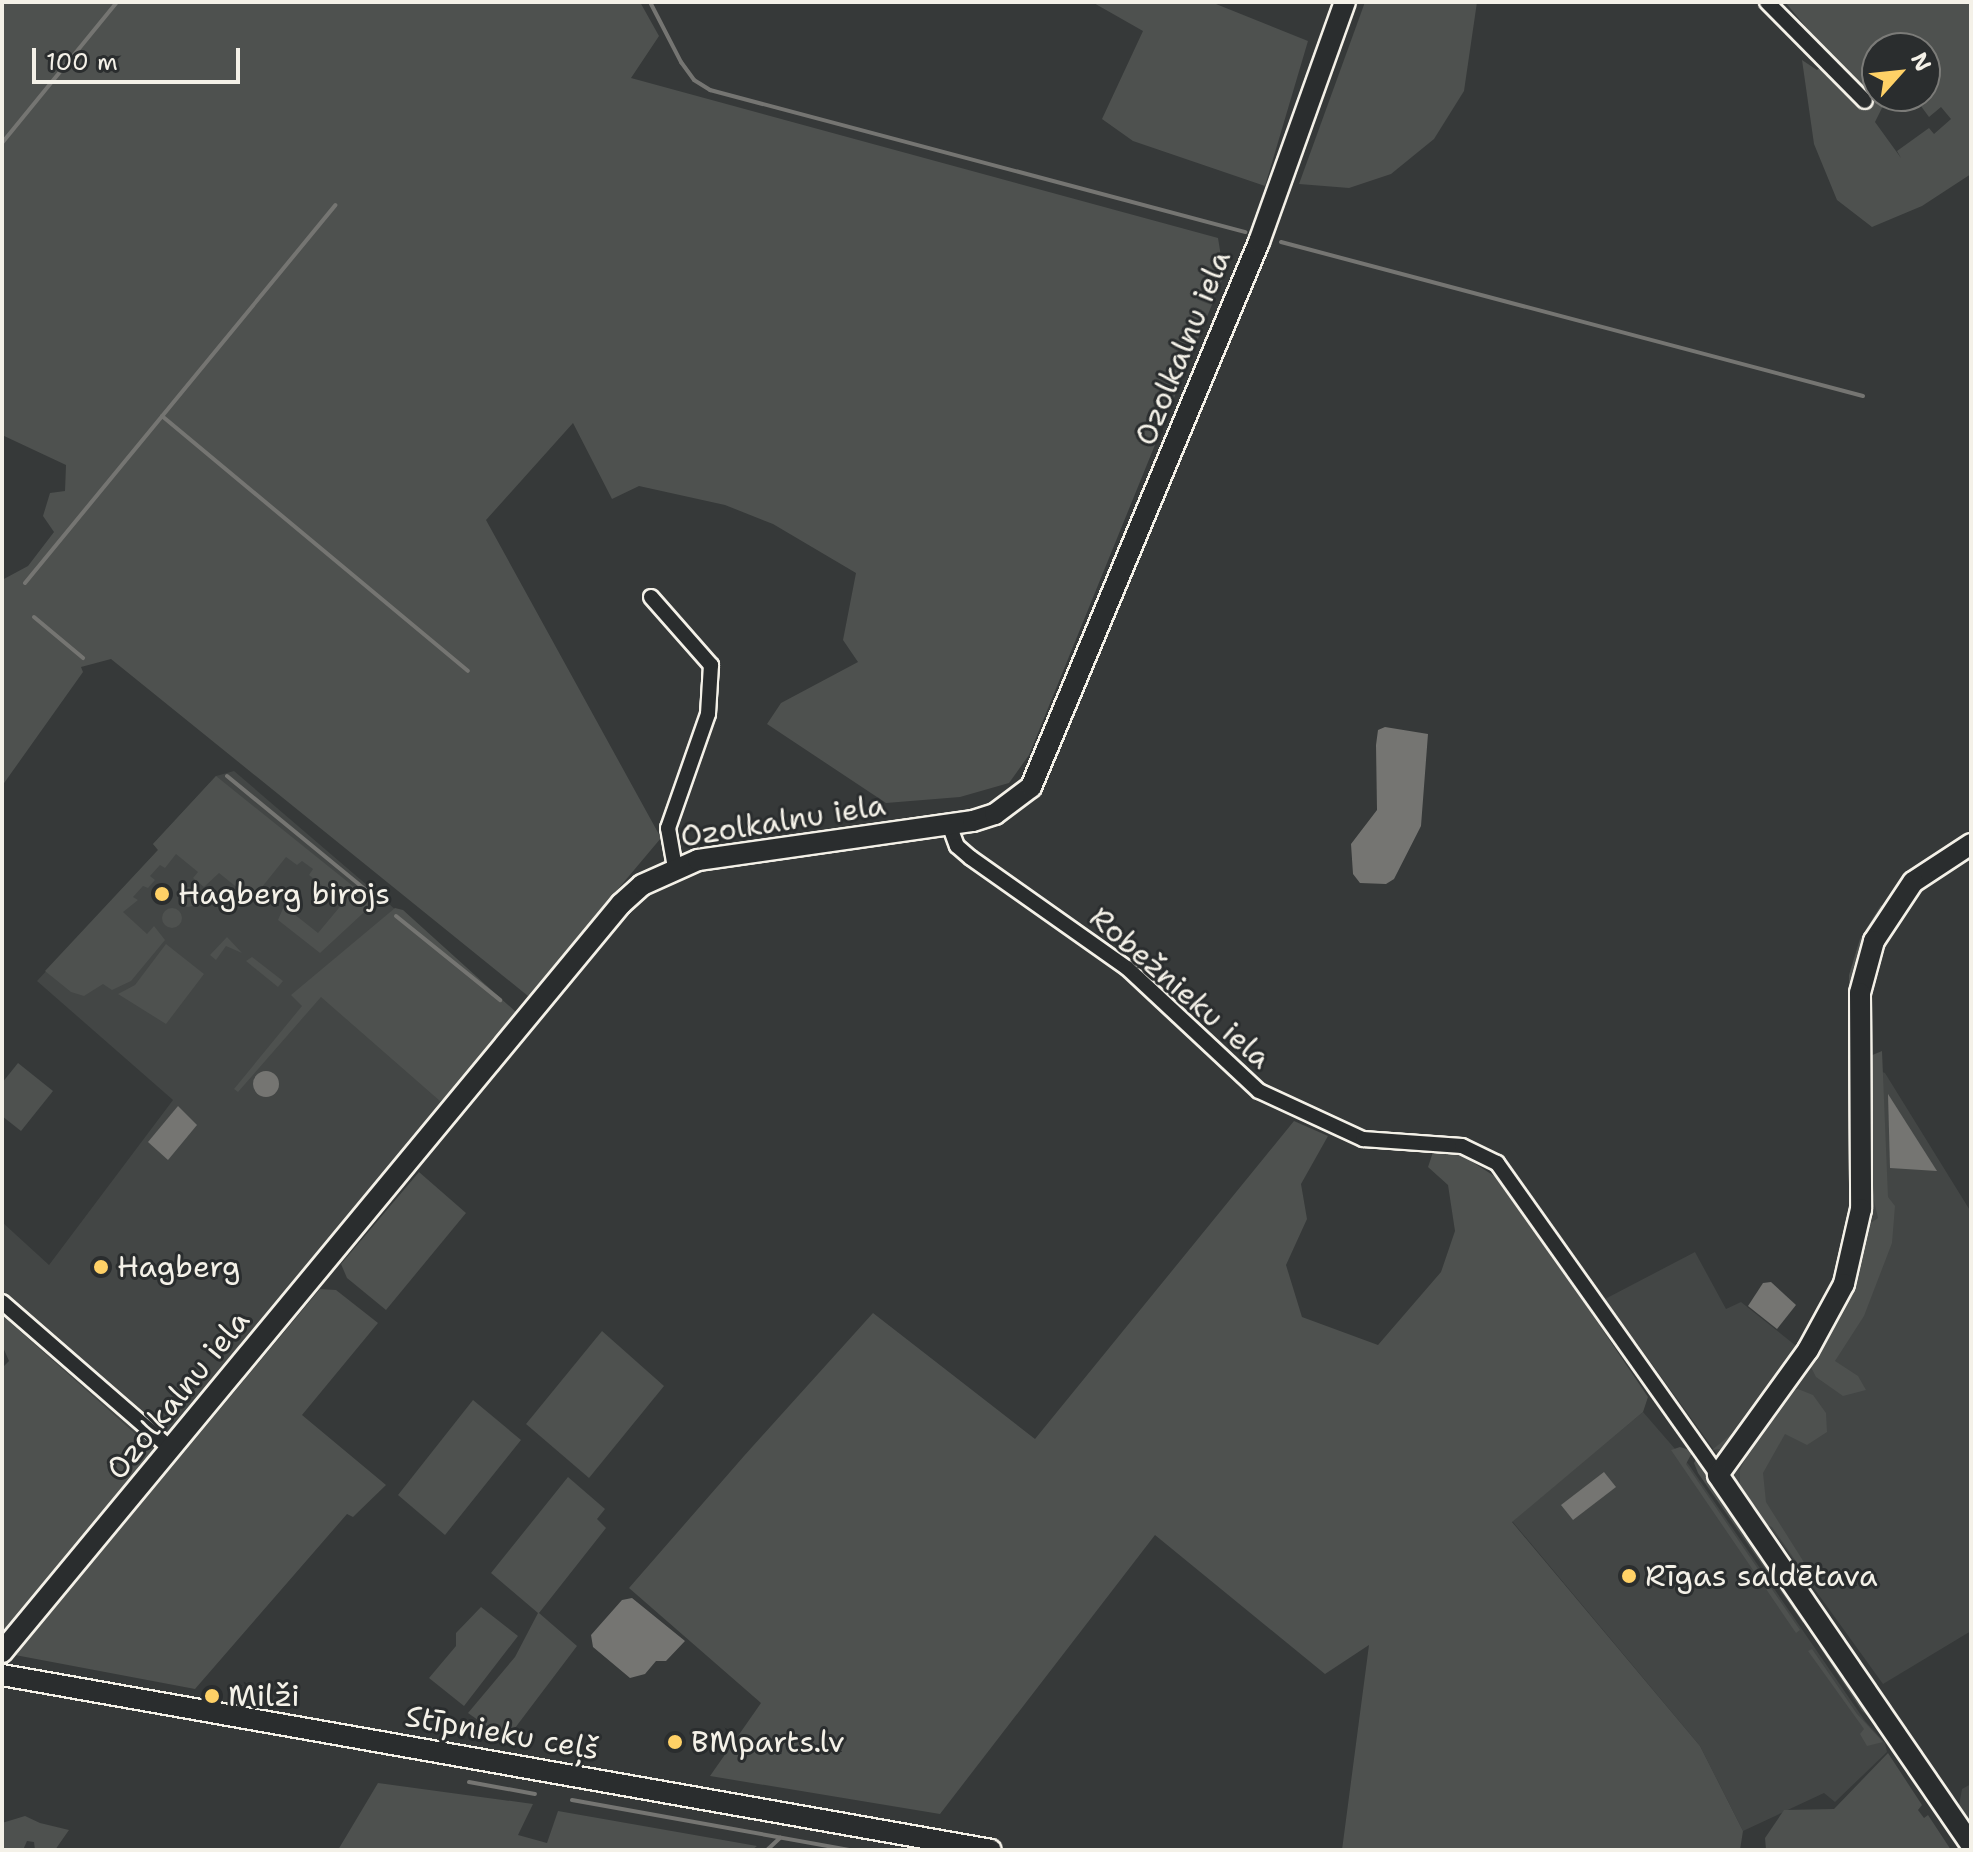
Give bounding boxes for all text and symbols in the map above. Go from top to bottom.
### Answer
scale bar [36,32,244,82]
north arrow [1861,32,1941,112]
text: 100 m [46,46,118,78]
text: N [1904,47,1938,76]
street label: Ozolkalnu iela [1128,245,1238,451]
street label: Ozolkalnu iela [678,787,888,855]
place label: Hagberg birojs [178,876,390,912]
marker: Hagberg birojs [153,885,171,903]
street label: Robežnieku iela [1082,900,1278,1076]
place label: Hagberg [117,1249,240,1285]
marker: Hagberg [92,1258,110,1276]
street label: Ozolkalnu iela [99,1303,257,1487]
place label: Rīgas saldētava [1645,1558,1878,1594]
marker: Rīgas saldētava [1620,1567,1638,1585]
place label: Milži [228,1678,300,1714]
marker: Milži [203,1687,221,1705]
street label: Stīpnieku ceļš [402,1698,602,1768]
place label: BMparts.lv [691,1724,845,1760]
marker: BMparts.lv [666,1733,684,1751]

